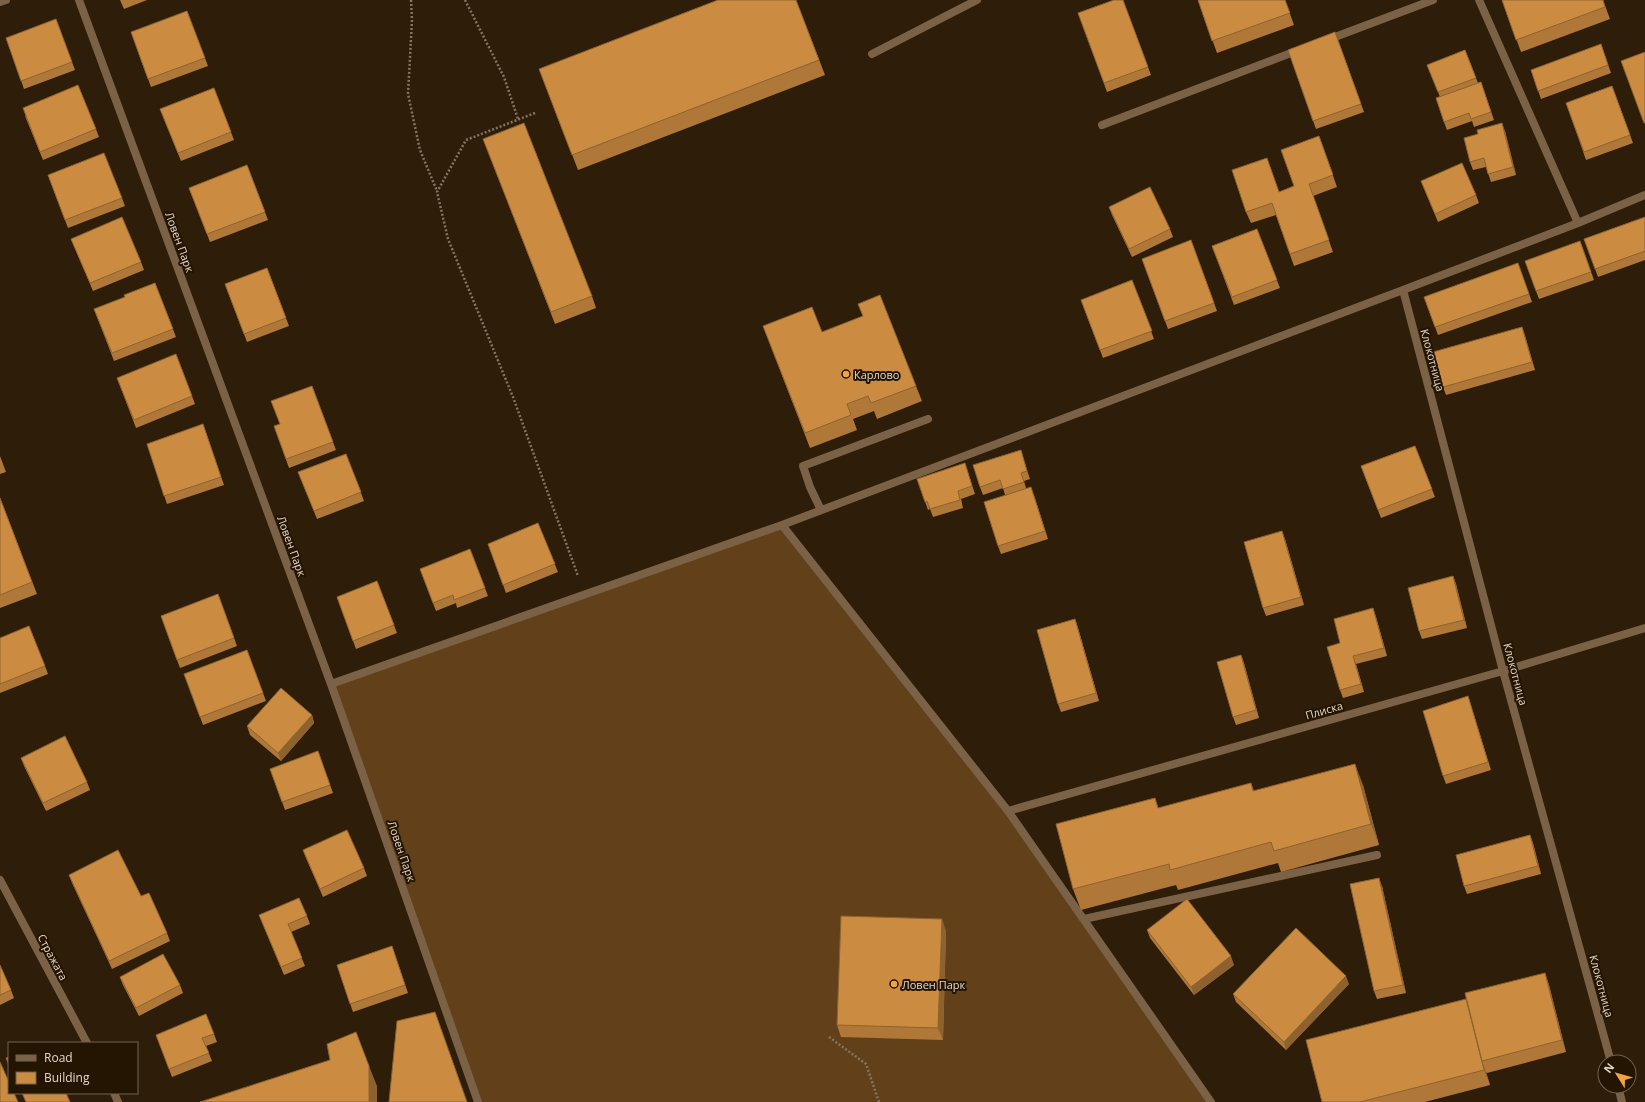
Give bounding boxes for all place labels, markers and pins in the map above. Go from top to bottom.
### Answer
place label: Карлово [854,367,900,382]
marker: Карлово [841,369,851,379]
place label: Ловен Парк [902,977,966,992]
marker: Ловен Парк [889,979,899,989]

